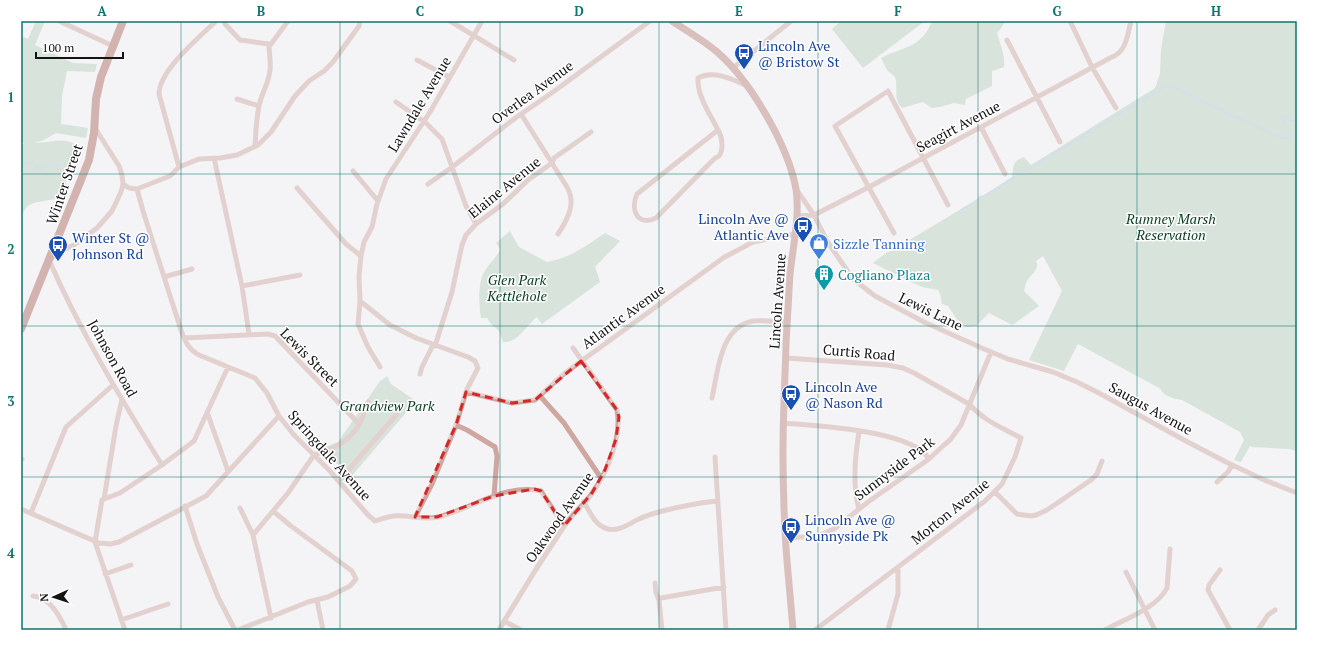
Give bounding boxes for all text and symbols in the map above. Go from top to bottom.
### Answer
text: A [97,2,107,20]
text: B [257,2,265,20]
text: C [416,2,424,20]
text: D [574,2,584,20]
text: E [735,2,743,20]
text: F [894,2,902,20]
text: G [1052,2,1062,20]
text: H [1211,2,1221,20]
scale bar [36,34,123,60]
place label: Lincoln Ave @ Bristow St [758,36,840,71]
text: 100 m [42,40,75,55]
bus stop icon: Lincoln Ave @ Bristow St [733,42,755,70]
street label: Lawndale Avenue [383,53,455,155]
street label: Overlea Avenue [487,56,577,128]
text: 1 [7,88,15,106]
street label: Seagirt Avenue [913,96,1003,156]
street label: Winter Street [41,140,87,227]
street label: Elaine Avenue [464,152,544,222]
place label: Lincoln Ave @ Atlantic Ave [698,209,789,244]
park label: Rumney Marsh Reservation [1125,209,1216,244]
bus stop icon: Lincoln Ave @ Atlantic Ave [792,215,814,243]
place label: Winter St @ Johnson Rd [72,228,150,263]
shop icon: Sizzle Tanning [808,232,830,260]
bus stop icon: Winter St @ Johnson Rd [47,234,69,262]
place label: Sizzle Tanning [833,234,925,253]
text: 2 [7,240,15,258]
street label: Lincoln Avenue [764,253,790,349]
building icon: Cogliano Plaza [813,263,835,291]
place label: Cogliano Plaza [838,265,930,284]
park label: Glen Park Kettlehole [486,270,547,305]
street label: Atlantic Avenue [578,279,668,353]
street label: Lewis Lane [896,287,966,335]
street label: Johnson Road [84,316,142,400]
street label: Lewis Street [276,323,344,391]
street label: Curtis Road [822,339,896,365]
place label: Lincoln Ave @ Nason Rd [805,377,883,412]
street label: Saugus Avenue [1106,377,1196,439]
bus stop icon: Lincoln Ave @ Nason Rd [780,383,802,411]
text: 3 [7,392,15,410]
park label: Grandview Park [340,396,435,415]
street label: Springdale Avenue [284,406,376,504]
street label: Sunnyside Park [850,431,939,504]
street label: Oakwood Avenue [521,468,597,566]
street label: Morton Avenue [907,474,993,548]
place label: Lincoln Ave @ Sunnyside Pk [805,510,896,545]
bus stop icon: Lincoln Ave @ Sunnyside Pk [780,516,802,544]
text: 4 [7,544,15,562]
north arrow [34,577,74,617]
text: N [37,592,51,602]

